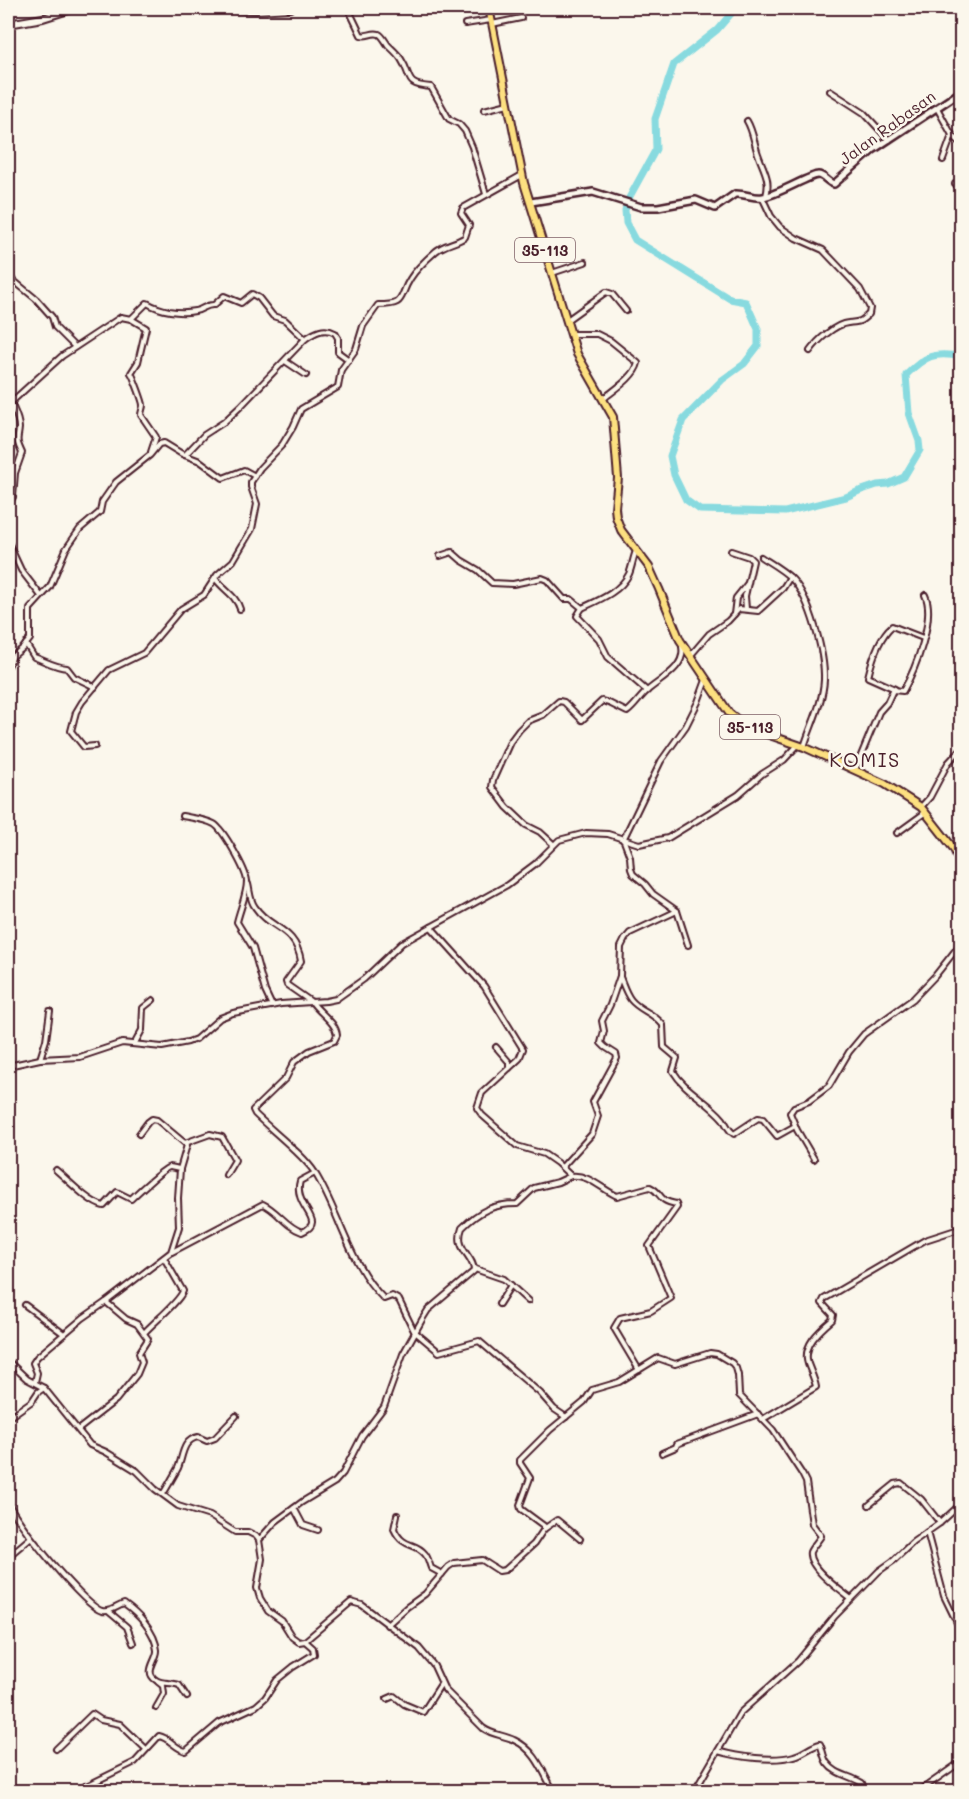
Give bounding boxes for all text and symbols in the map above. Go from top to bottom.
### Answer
street label: Jalan Rabasan [835,85,939,169]
road number: 35-113 [515,238,575,262]
road number: 35-113 [720,715,780,739]
district label: KOMIS [829,746,901,772]

